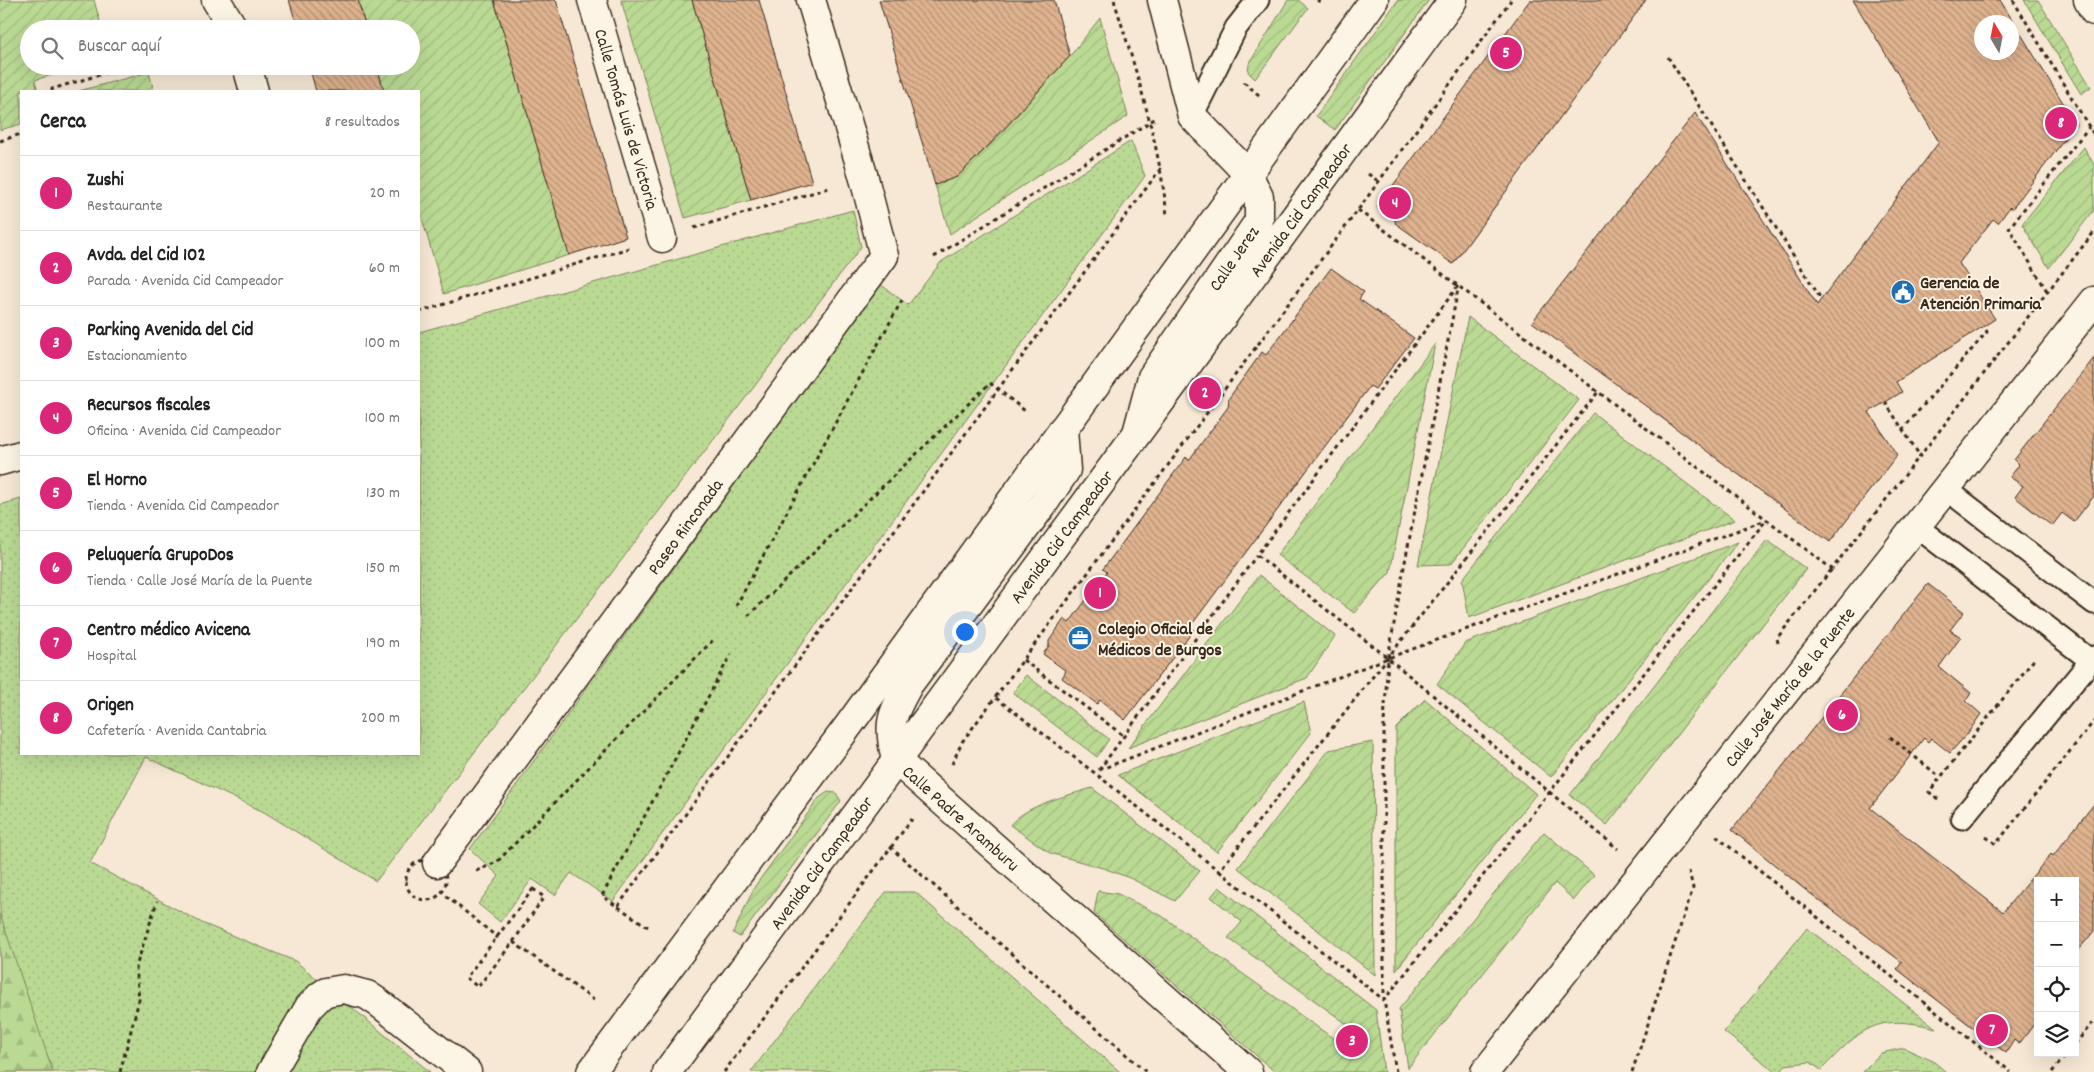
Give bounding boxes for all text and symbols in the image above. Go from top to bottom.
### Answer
north arrow [1974,15,2019,60]
search box [20,20,420,75]
street label: Calle Tomás Luis de Victoria [586,26,663,214]
icon: search [38,34,66,62]
text: Buscar aquí [78,34,160,61]
pin: 5 [1490,34,1522,72]
pin: 8 [2045,104,2077,142]
text: Cerca [40,108,86,138]
text: 8 resultados [325,111,400,134]
street label: Avenida Cid Campeador [1245,139,1360,283]
text: Zushi [87,168,124,195]
text: 1 [54,182,58,205]
text: 20 m [370,182,400,205]
pin: 4 [1379,184,1411,222]
text: Restaurante [87,195,163,218]
street label: Calle Jerez [1204,222,1267,297]
text: Avda. del Cid 102 [87,243,206,270]
text: 2 [53,257,60,280]
text: 60 m [369,257,400,280]
text: Parada · Avenida Cid Campeador [87,270,284,293]
place label: Gerencia de Atención Primaria [1920,272,2042,318]
public building icon: Gerencia de Atención Primaria [1890,279,1916,305]
text: Parking Avenida del Cid [87,318,253,345]
text: 3 [52,332,60,355]
text: 100 m [364,332,400,355]
text: Estacionamiento [87,345,187,368]
pin: 2 [1189,374,1221,412]
text: Recursos fiscales [87,393,211,420]
text: 4 [53,407,59,430]
text: 100 m [364,407,400,430]
text: Oficina · Avenida Cid Campeador [87,420,281,443]
street label: Avenida Cid Campeador [1006,466,1121,610]
text: El Horno [87,468,147,495]
street label: Paseo Rinconada [643,474,731,581]
text: 5 [52,482,60,505]
text: 130 m [366,482,400,505]
text: Tienda · Avenida Cid Campeador [87,495,279,518]
text: Peluquería GrupoDos [87,543,234,570]
text: 6 [52,557,60,580]
text: 150 m [366,557,400,580]
text: Tienda · Calle José María de la Puente [87,570,312,593]
pin: 1 [1084,574,1116,612]
street label: Calle José María de la Puente [1720,603,1862,774]
text: Centro médico Avicena [87,618,250,645]
place label: Colegio Oficial de Médicos de Burgos [1098,618,1222,664]
your location [952,619,978,645]
office icon: Colegio Oficial de Médicos de Burgos [1067,625,1093,651]
text: 7 [53,632,59,655]
text: 190 m [366,632,400,655]
text: Hospital [87,645,137,668]
text: Origen [87,693,134,720]
pin: 6 [1826,696,1858,734]
text: 8 [53,707,59,730]
text: 200 m [361,707,400,730]
text: Cafetería · Avenida Cantabria [87,720,266,743]
street label: Calle Padre Aramburu [895,761,1024,879]
street label: Avenida Cid Campeador [766,792,881,936]
map controls [2034,877,2079,1057]
button: + [2034,877,2079,922]
button: − [2034,922,2079,967]
button: locate [2034,967,2079,1012]
pin: 7 [1976,1011,2008,1049]
button: layers [2034,1012,2079,1057]
pin: 3 [1336,1022,1368,1060]

